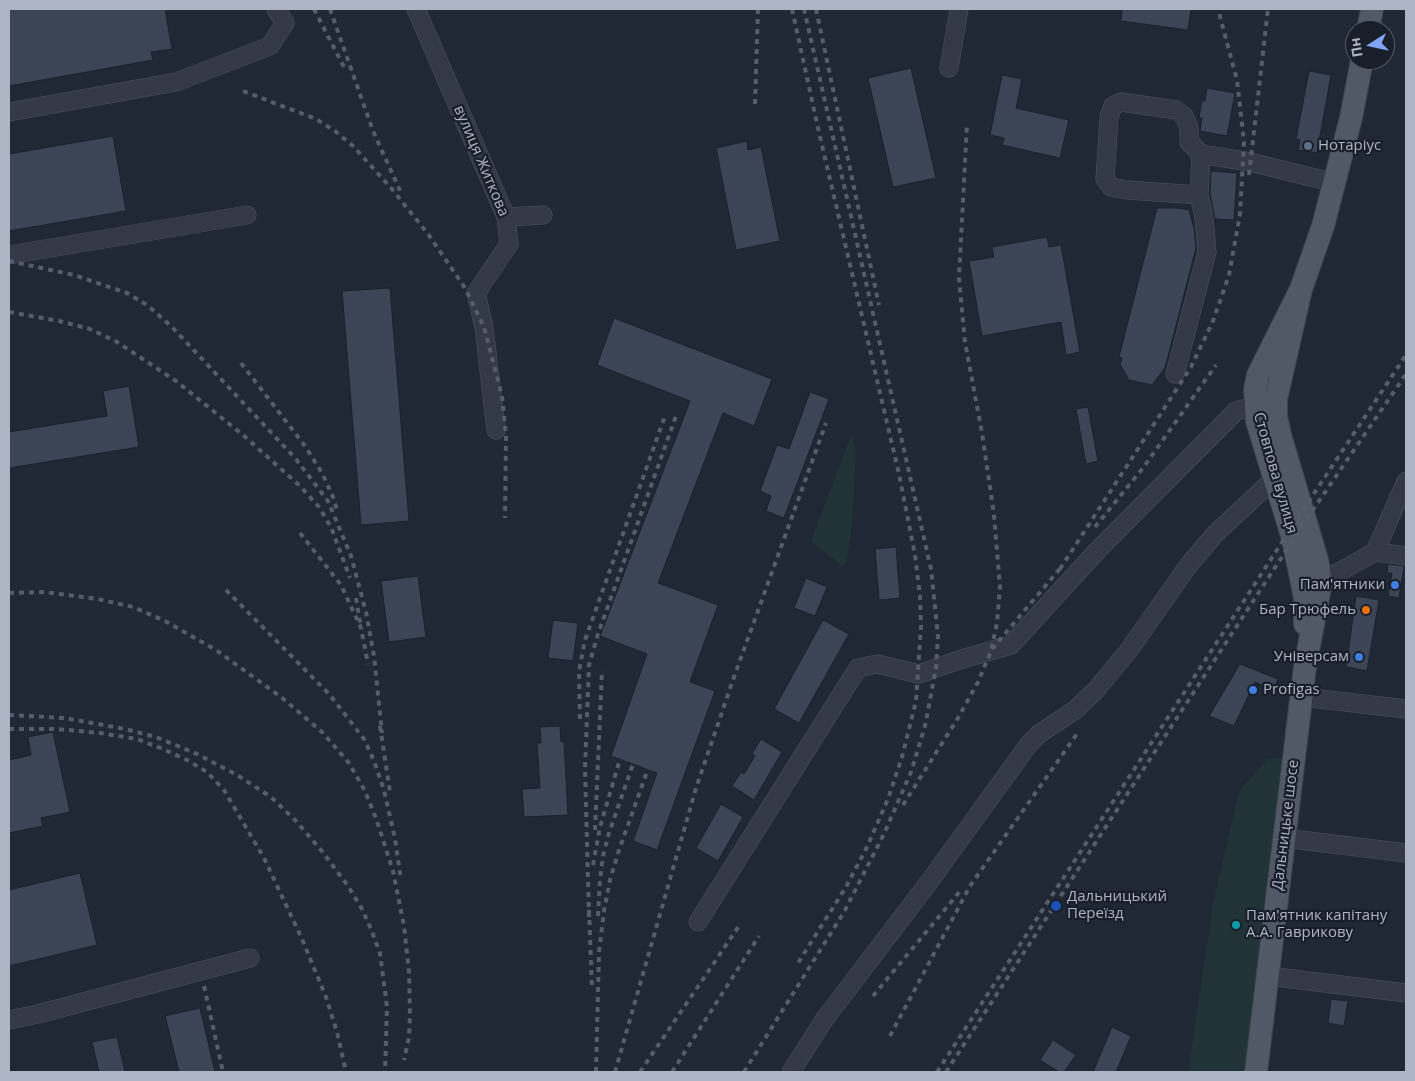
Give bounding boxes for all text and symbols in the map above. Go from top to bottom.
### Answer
north arrow [1345,20,1395,70]
text: Пн [1345,36,1367,59]
street label: вулиця Житкова [450,103,512,219]
place label: Нотаріус [1318,137,1381,155]
marker: Нотаріус [1302,140,1314,152]
street label: Стовпова вулиця [1249,410,1301,536]
place label: Пам'ятники [1300,576,1385,594]
marker: Пам'ятники [1389,579,1401,591]
place label: Бар Трюфель [1259,601,1356,619]
marker: Бар Трюфель [1360,604,1372,616]
place label: Універсам [1274,648,1349,666]
marker: Універсам [1353,651,1365,663]
place label: Profigas [1263,681,1320,699]
marker: Profigas [1247,684,1259,696]
street label: Дальницьке шосе [1269,759,1303,891]
place label: Дальницький Переїзд [1067,888,1167,923]
marker: Дальницький Переїзд [1049,899,1063,913]
place label: Пам'ятник капітану А.А. Гаврикову [1246,907,1387,942]
marker: Пам'ятник капітану А.А. Гаврикову [1230,919,1242,931]

